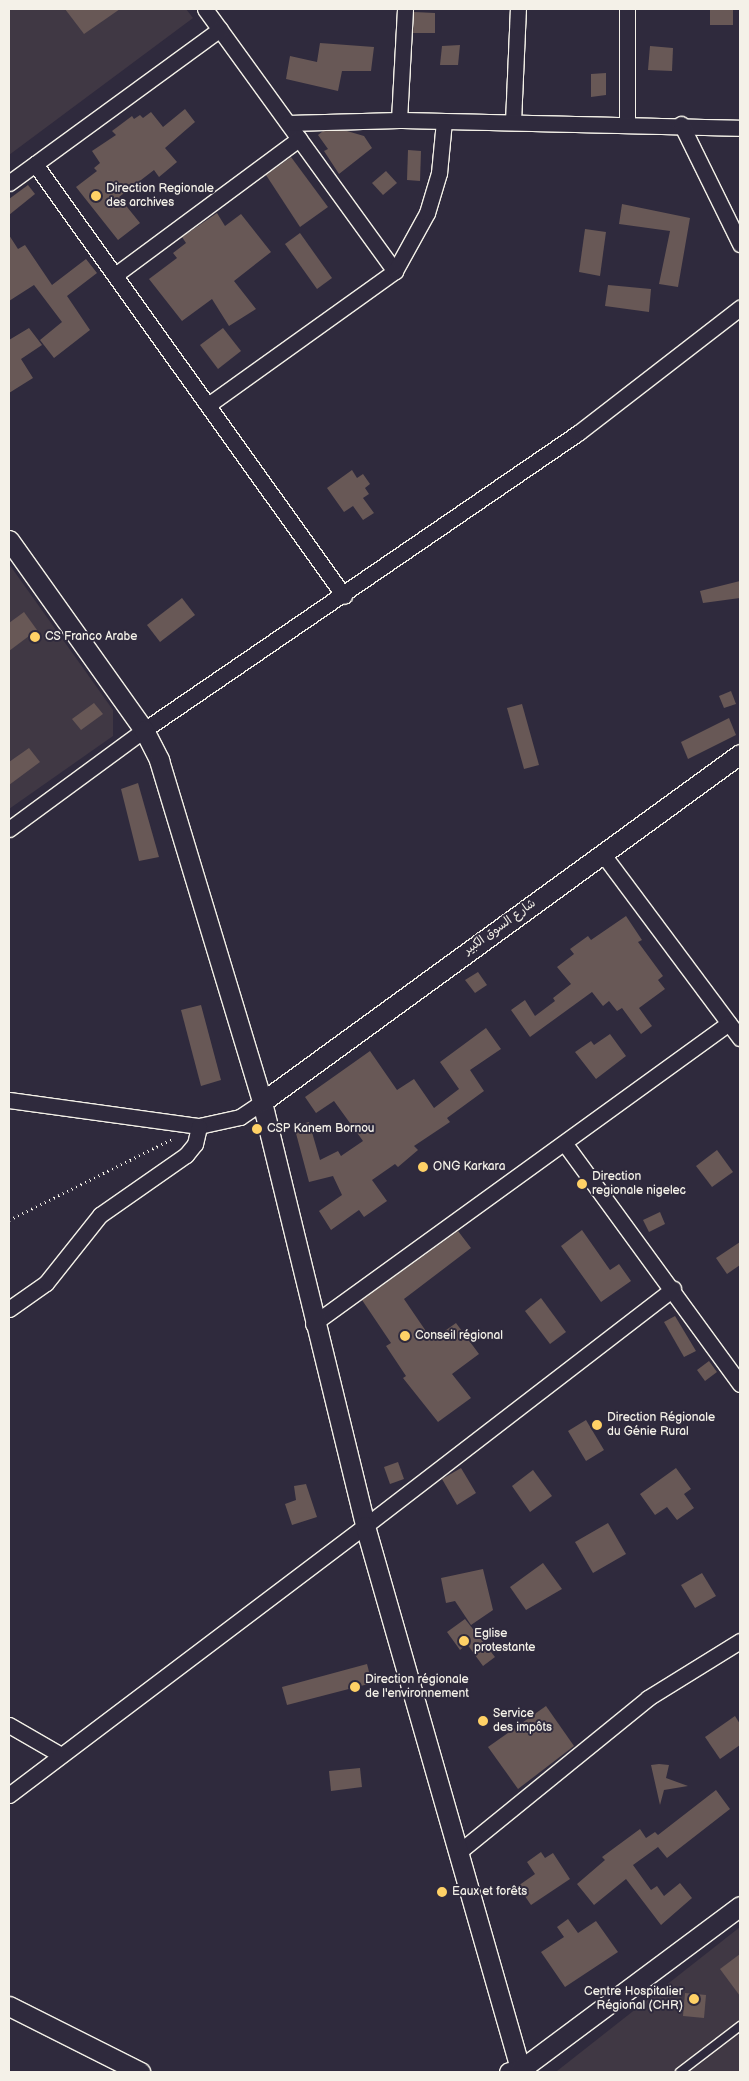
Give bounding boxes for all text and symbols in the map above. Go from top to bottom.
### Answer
place label: Direction Regionale des archives [106,182,214,210]
marker: Direction Regionale des archives [90,190,102,202]
place label: CS Franco Arabe [45,630,137,644]
marker: CS Franco Arabe [29,631,41,643]
street label: شارع السوق الكبير [461,896,539,958]
place label: CSP Kanem Bornou [267,1122,375,1136]
marker: CSP Kanem Bornou [251,1123,263,1135]
place label: ONG Karkara [433,1160,505,1174]
marker: ONG Karkara [417,1161,429,1173]
place label: Direction regionale nigelec [592,1170,686,1198]
marker: Direction regionale nigelec [576,1178,588,1190]
place label: Conseil régional [415,1329,503,1343]
marker: Conseil régional [399,1330,411,1342]
place label: Direction Régionale du Génie Rural [607,1411,715,1439]
marker: Direction Régionale du Génie Rural [591,1419,603,1431]
place label: Eglise protestante [474,1627,535,1655]
marker: Eglise protestante [458,1635,470,1647]
place label: Direction régionale de l'environnement [365,1673,469,1701]
marker: Direction régionale de l'environnement [349,1681,361,1693]
place label: Service des impôts [493,1707,552,1735]
marker: Service des impôts [477,1715,489,1727]
place label: Eaux et forêts [452,1885,527,1899]
marker: Eaux et forêts [436,1886,448,1898]
place label: Centre Hospitalier Régional (CHR) [584,1985,683,2013]
marker: Centre Hospitalier Régional (CHR) [687,1992,701,2006]

